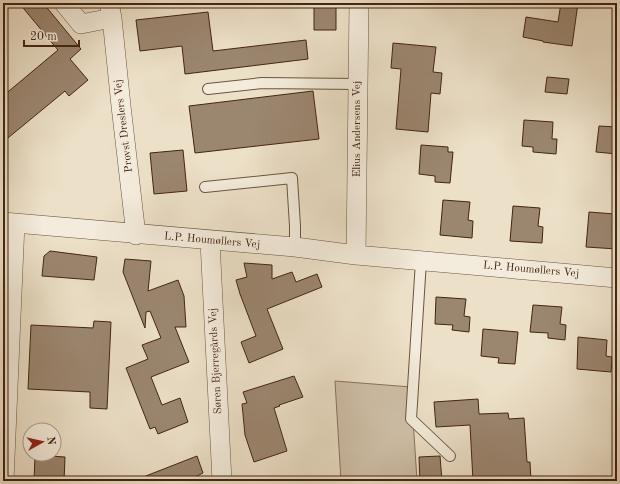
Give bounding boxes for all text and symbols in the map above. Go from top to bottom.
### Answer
scale bar [24,22,79,48]
text: 20 m [30,31,57,43]
street label: Provst Dreslers Vej [113,79,135,173]
street label: Elius Andersens Vej [352,81,363,177]
street label: L.P. Houmøllers Vej [163,231,261,251]
street label: L.P. Houmøllers Vej [482,260,580,280]
street label: Søren Bjerregårds Vej [208,307,224,415]
north arrow [22,422,62,462]
text: N [44,436,57,446]

